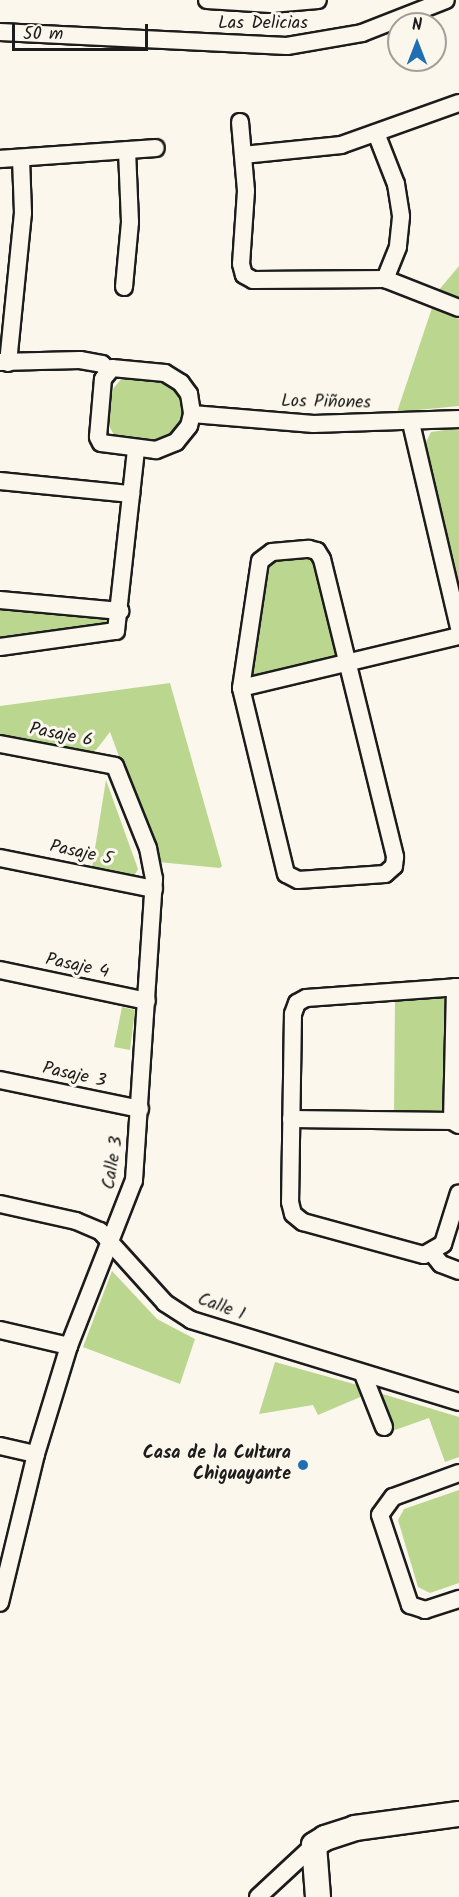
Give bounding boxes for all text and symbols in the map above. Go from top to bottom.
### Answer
scale bar [15,12,152,50]
north arrow [387,12,447,72]
street label: Las Delicias [218,13,308,35]
text: N [412,13,422,38]
text: 50 m [23,20,63,49]
street label: Los Piñones [281,391,371,415]
street label: Pasaje 6 [27,719,95,753]
street label: Pasaje 5 [48,837,114,871]
street label: Pasaje 4 [43,950,111,984]
street label: Pasaje 3 [40,1059,108,1093]
street label: Calle 3 [99,1135,129,1191]
street label: Calle 1 [194,1289,248,1327]
place label: Casa de la Cultura Chiguayante [143,1444,291,1486]
marker: Casa de la Cultura Chiguayante [296,1458,310,1472]

